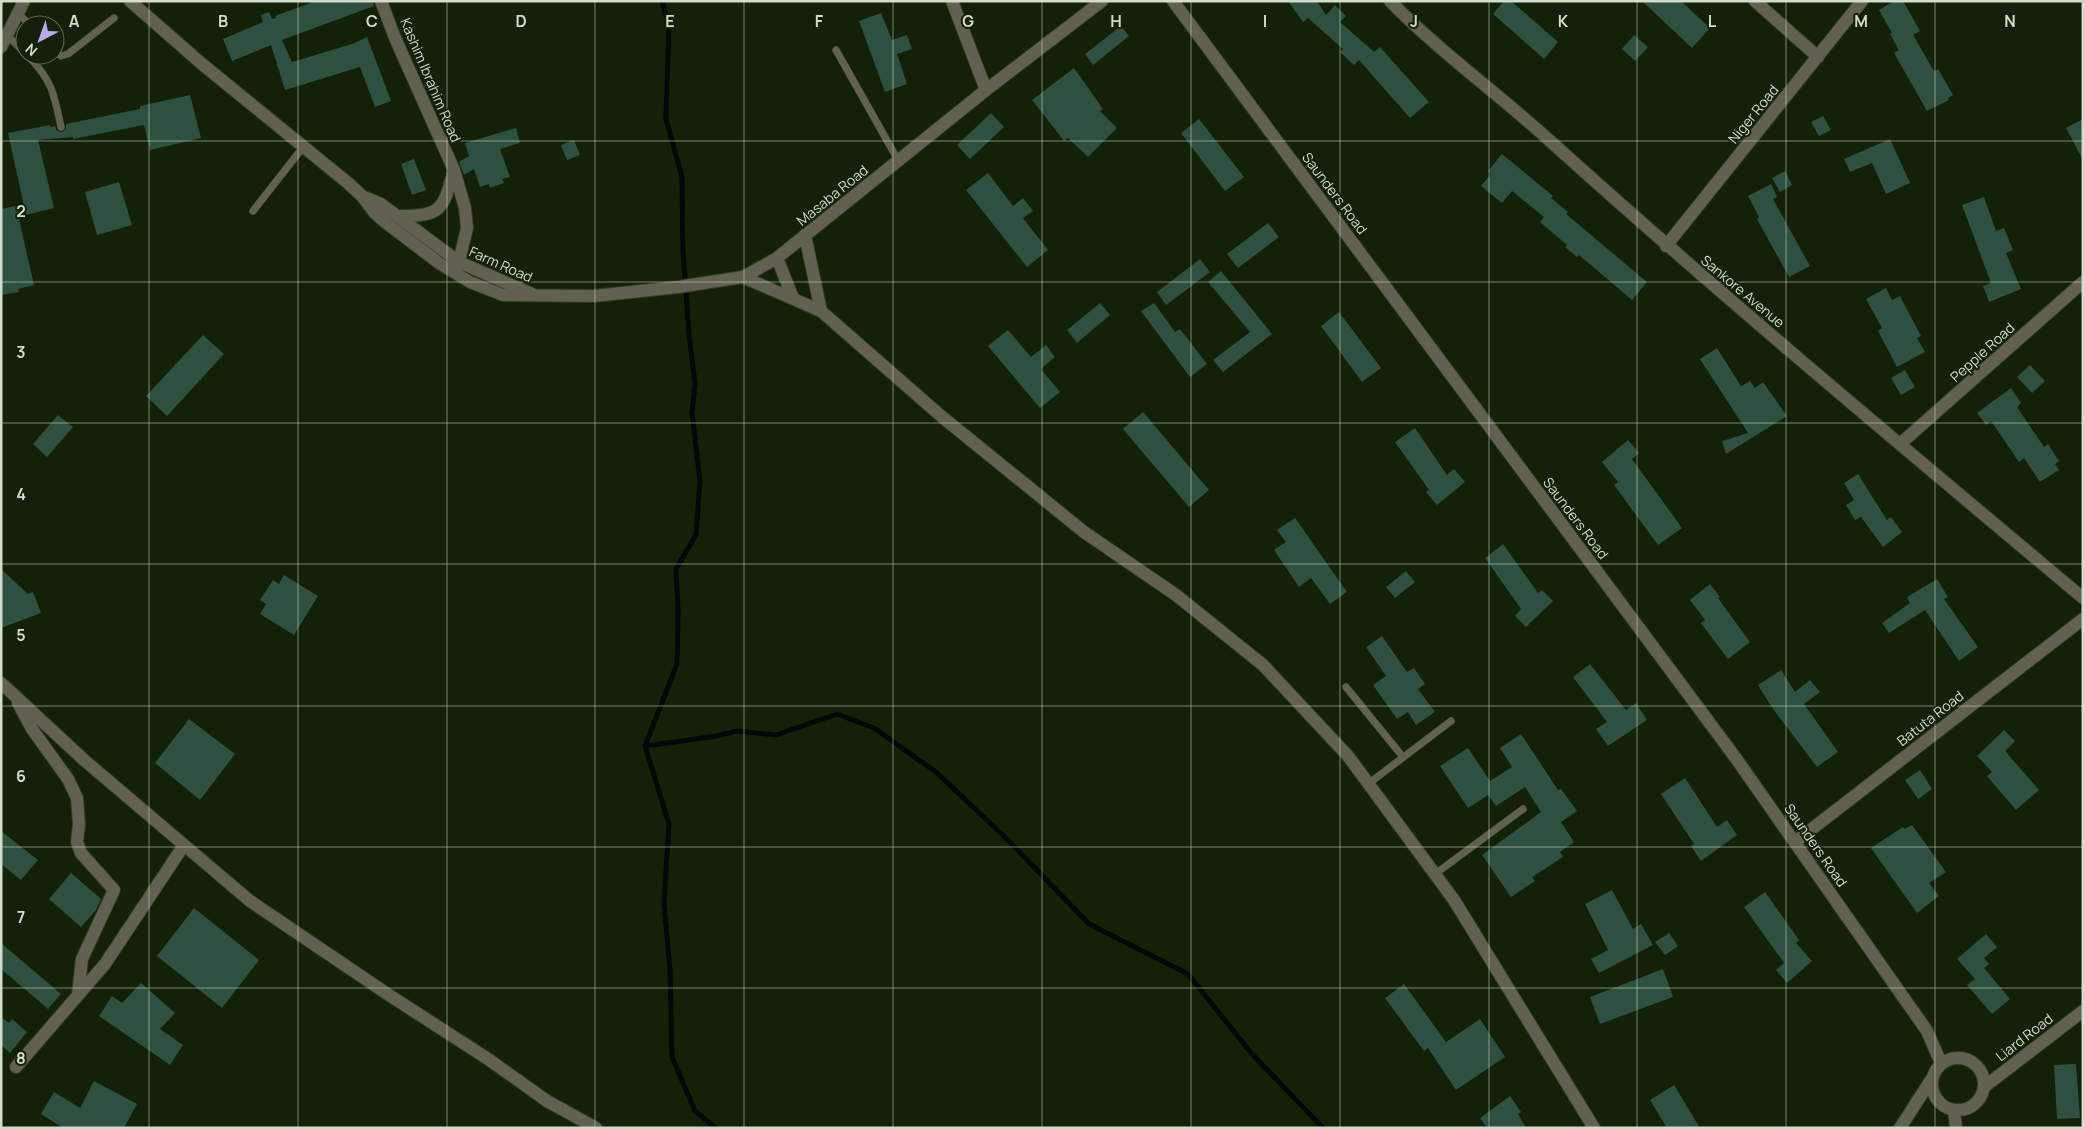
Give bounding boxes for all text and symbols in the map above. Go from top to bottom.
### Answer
text: A [69,10,80,32]
text: B [218,10,228,32]
text: C [366,10,378,32]
text: D [515,10,527,32]
text: E [665,10,675,32]
text: F [815,10,824,32]
text: G [962,10,974,32]
text: H [1110,10,1122,32]
text: I [1263,10,1267,32]
text: J [1410,10,1418,32]
text: K [1558,10,1569,32]
text: L [1708,10,1717,32]
text: M [1854,10,1868,32]
text: N [2004,10,2016,32]
north arrow [15,15,65,65]
street label: Kashim Ibrahim Road [396,15,466,145]
text: N [21,40,41,61]
street label: Niger Road [1723,81,1783,147]
street label: Saunders Road [1298,148,1372,238]
street label: Masaba Road [792,160,872,230]
text: 2 [16,200,26,222]
street label: Farm Road [466,242,536,286]
street label: Sankore Avenue [1697,250,1789,332]
street label: Pepple Road [1946,318,2018,386]
text: 3 [16,341,26,363]
street label: Saunders Road [1539,473,1613,563]
text: 4 [16,483,26,505]
text: 5 [16,624,26,646]
street label: Batuta Road [1893,686,1967,750]
text: 6 [16,765,26,787]
street label: Saunders Road [1780,800,1852,890]
text: 7 [17,906,25,928]
street label: Liard Road [1992,1009,2056,1065]
text: 8 [16,1047,26,1069]

